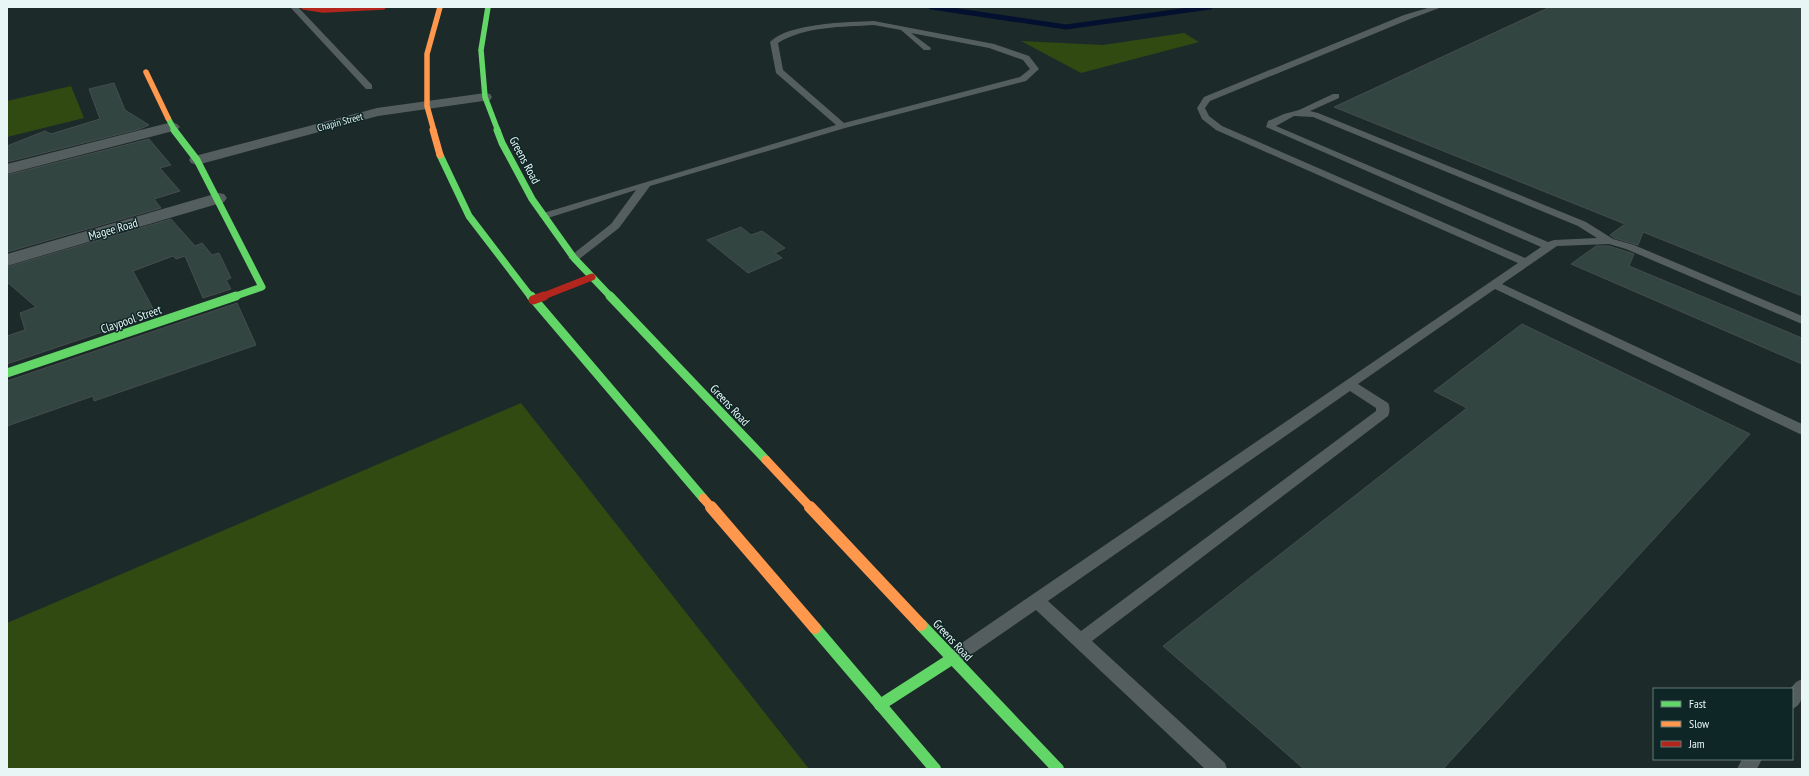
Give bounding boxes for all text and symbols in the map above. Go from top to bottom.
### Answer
street label: Chapin Street [316,110,364,134]
street label: Greens Road [506,134,544,186]
street label: Magee Road [87,215,139,243]
street label: Claypool Street [99,301,164,336]
street label: Greens Road [707,381,753,429]
street label: Greens Road [930,616,976,664]
legend [1653,688,1793,760]
text: Fast [1689,696,1707,711]
text: Slow [1689,716,1710,731]
text: Jam [1688,736,1705,751]

